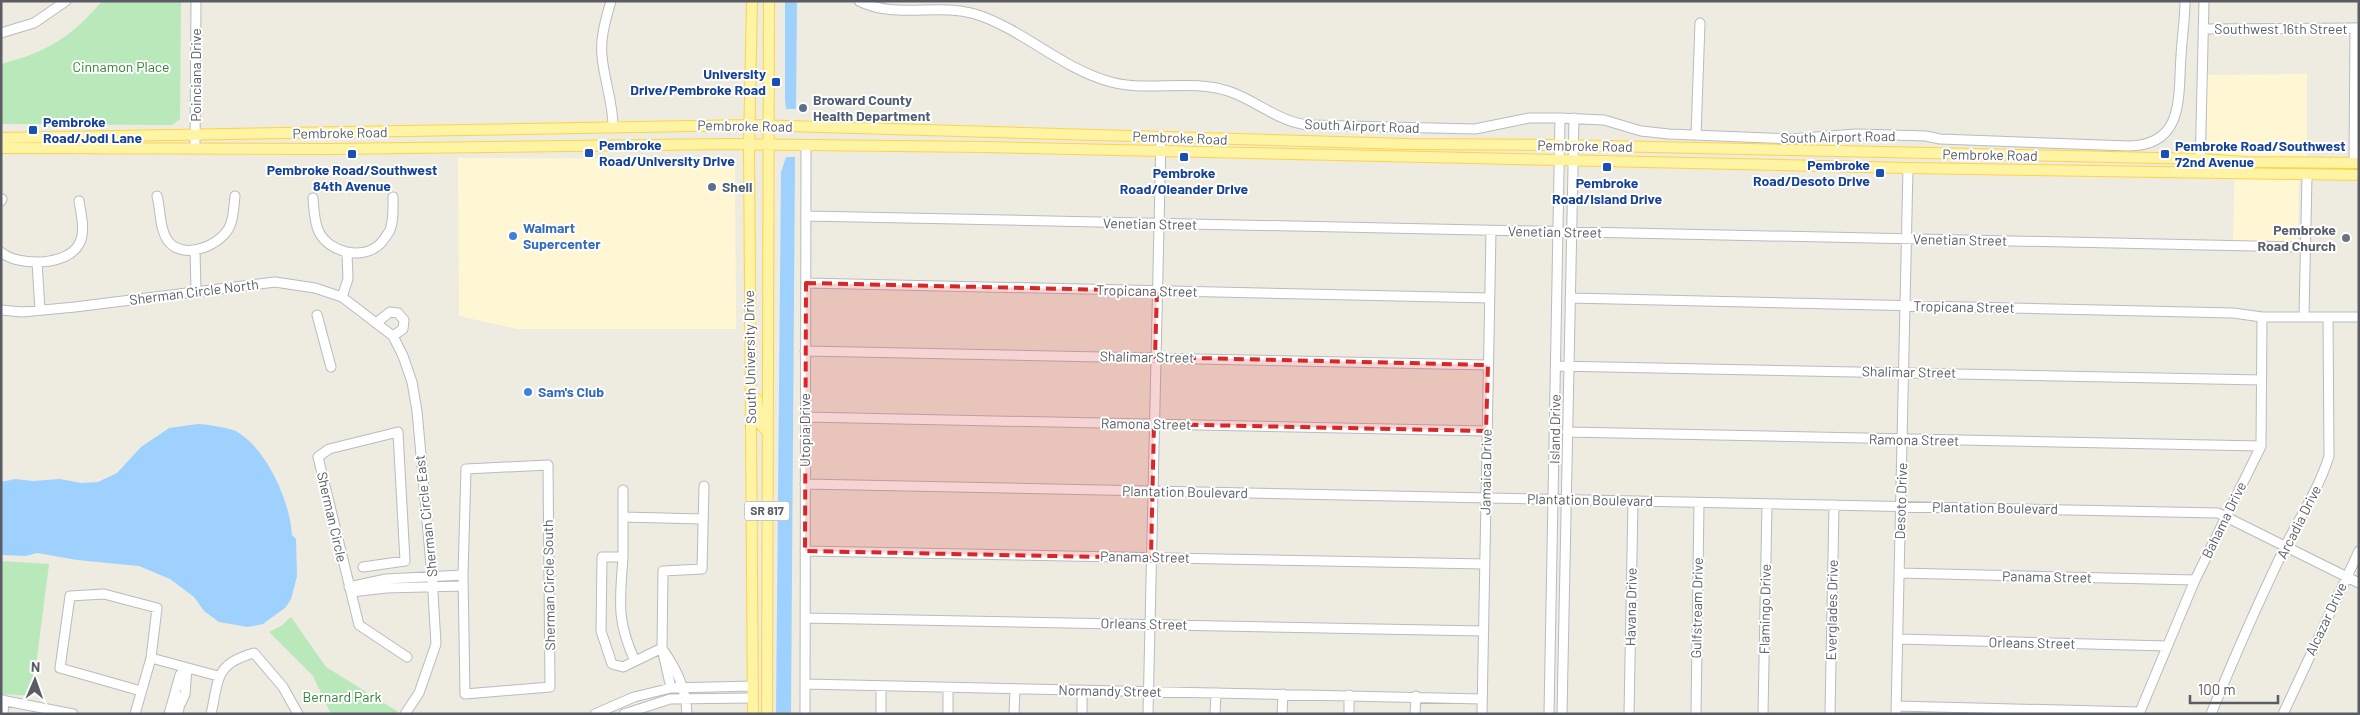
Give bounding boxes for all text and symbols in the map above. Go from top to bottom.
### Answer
street label: Southwest 16th Street [2214,20,2348,37]
street label: Poinciana Drive [187,28,204,122]
park label: Cinnamon Place [72,58,170,75]
place label: University Drive/Pembroke Road [630,65,766,98]
marker: University Drive/Pembroke Road [770,76,782,88]
place label: Broward County Health Department [813,91,931,124]
marker: Broward County Health Department [797,102,809,114]
place label: Pembroke Road/Jodi Lane [43,113,142,146]
street label: South Airport Road [1304,115,1420,136]
street label: Pembroke Road [697,116,793,135]
street label: Pembroke Road [292,123,388,142]
marker: Pembroke Road/Jodi Lane [27,124,39,136]
street label: Pembroke Road [1132,127,1228,148]
street label: South Airport Road [1780,127,1896,146]
place label: Pembroke Road/University Drive [599,136,735,169]
street label: Pembroke Road [1537,136,1633,155]
place label: Pembroke Road/Southwest 72nd Avenue [2175,137,2345,170]
street label: Pembroke Road [1942,145,2038,164]
marker: Pembroke Road/University Drive [583,147,595,159]
marker: Pembroke Road/Southwest 84th Avenue [346,148,358,160]
marker: Pembroke Road/Southwest 72nd Avenue [2159,148,2171,160]
marker: Pembroke Road/Oleander Drive [1178,151,1190,163]
place label: Pembroke Road/Desoto Drive [1753,156,1870,189]
place label: Pembroke Road/Southwest 84th Avenue [267,161,437,194]
marker: Pembroke Road/Island Drive [1601,161,1613,173]
place label: Pembroke Road/Oleander Drive [1120,164,1249,197]
marker: Pembroke Road/Desoto Drive [1874,167,1886,179]
place label: Pembroke Road/Island Drive [1552,174,1662,207]
place label: Shell [722,178,752,195]
marker: Shell [706,181,718,193]
street label: Venetian Street [1103,214,1197,233]
place label: Walmart Supercenter [523,219,601,252]
place label: Pembroke Road Church [2257,221,2336,254]
street label: Venetian Street [1508,222,1602,241]
marker: Walmart Supercenter [507,230,519,242]
street label: Venetian Street [1913,230,2007,249]
marker: Pembroke Road Church [2340,232,2352,244]
street label: Sherman Circle North [128,275,260,308]
street label: Tropicana Street [1096,281,1198,300]
street label: South University Drive [740,290,759,424]
street label: Tropicana Street [1913,297,2015,316]
street label: Shalimar Street [1100,347,1194,366]
street label: Shalimar Street [1862,362,1956,381]
place label: Sam's Club [538,383,604,400]
marker: Sam's Club [522,386,534,398]
street label: Utopia Drive [796,393,813,467]
street label: Island Drive [1545,394,1564,464]
street label: Ramona Street [1101,414,1191,433]
street label: Jamaica Drive [1476,429,1495,515]
street label: Ramona Street [1869,430,1959,449]
street label: Sherman Circle East [411,454,440,578]
street label: Desoto Drive [1891,462,1910,540]
street label: Sherman Circle [314,470,351,564]
street label: Bahama Drive [2198,479,2249,561]
street label: Plantation Boulevard [1122,482,1248,501]
street label: Arcadia Drive [2273,482,2324,561]
street label: Plantation Boulevard [1527,490,1653,509]
street label: Plantation Boulevard [1932,498,2058,517]
road number: SR 817 [744,502,790,520]
street label: Sherman Circle South [539,519,558,651]
street label: Panama Street [1100,547,1190,566]
street label: Gulfstream Drive [1687,557,1706,659]
street label: Everglades Drive [1822,559,1841,661]
street label: Flamingo Drive [1755,564,1774,654]
street label: Panama Street [2002,567,2092,586]
street label: Havana Drive [1621,568,1640,646]
street label: Alcazar Drive [2301,580,2350,658]
street label: Orleans Street [1100,614,1188,633]
street label: Orleans Street [1988,633,2076,652]
north arrow [10,655,60,705]
text: N [31,658,40,675]
scale bar [2190,672,2278,704]
text: 100 m [2198,680,2236,698]
street label: Normandy Street [1058,681,1162,700]
park label: Bernard Park [302,688,382,705]

